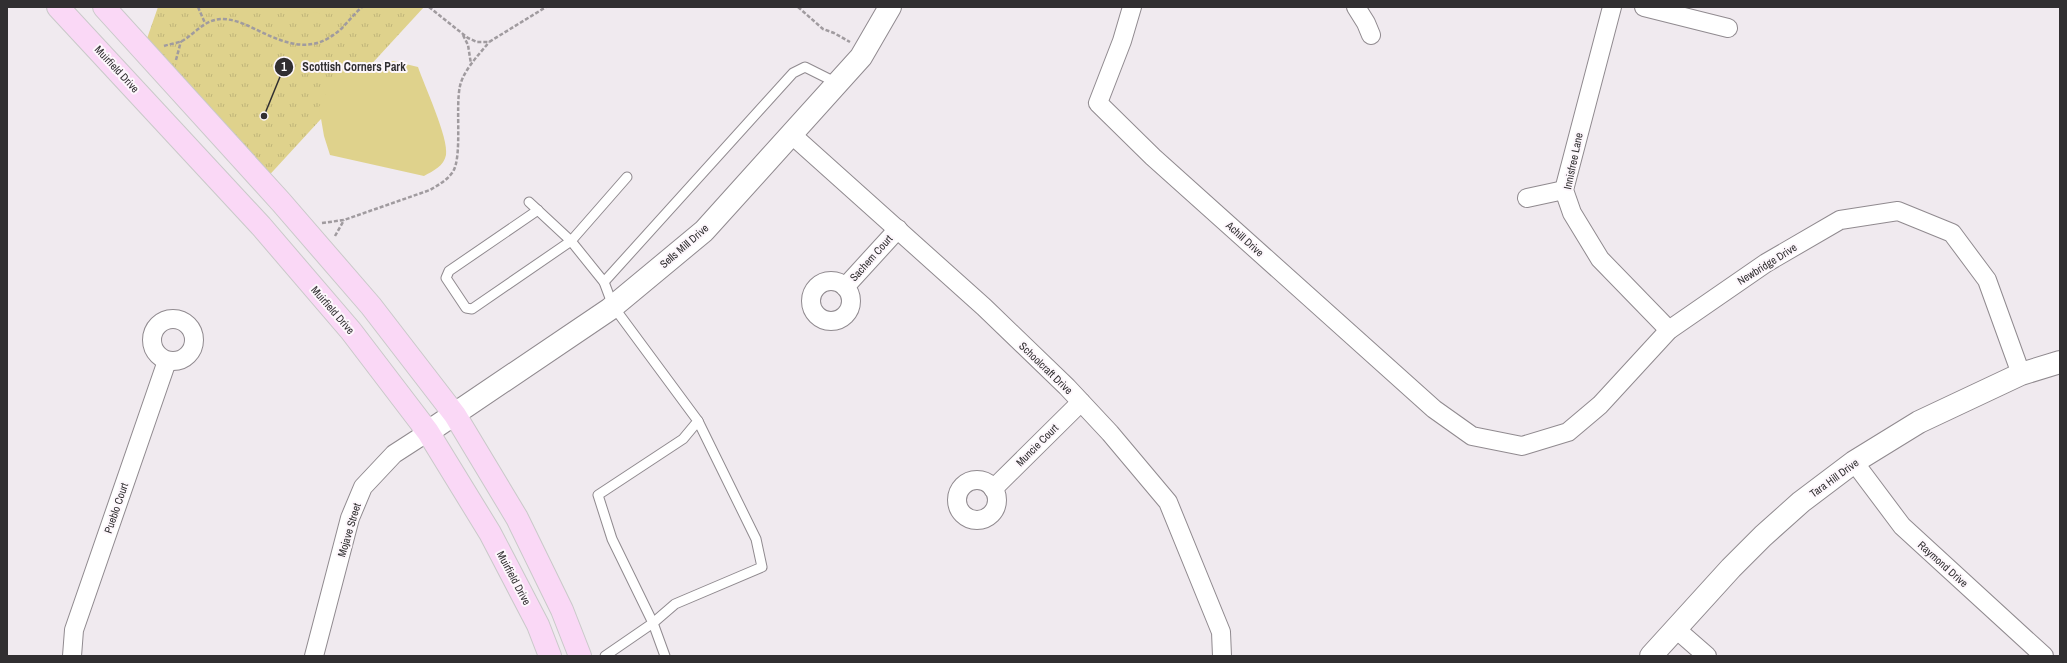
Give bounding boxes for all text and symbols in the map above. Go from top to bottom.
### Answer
street label: Muirfield Drive [92,43,142,95]
callout: Scottish Corners Park [274,55,413,79]
text: 1 [281,59,287,75]
text: Scottish Corners Park [302,59,406,75]
street label: Innisfree Lane [1560,131,1586,191]
street label: Achill Drive [1222,218,1267,260]
street label: Sells Mill Drive [657,221,711,271]
street label: Sachem Court [847,232,896,284]
street label: Newbridge Drive [1735,240,1799,288]
street label: Muirfield Drive [308,283,358,337]
street label: Schoolcraft Drive [1016,339,1076,397]
street label: Muncie Court [1013,421,1061,469]
street label: Tara Hill Drive [1807,455,1861,501]
street label: Pueblo Court [101,480,131,535]
street label: Mojave Street [334,501,364,559]
street label: Raymond Drive [1915,538,1971,590]
street label: Muirfield Drive [494,549,534,607]

